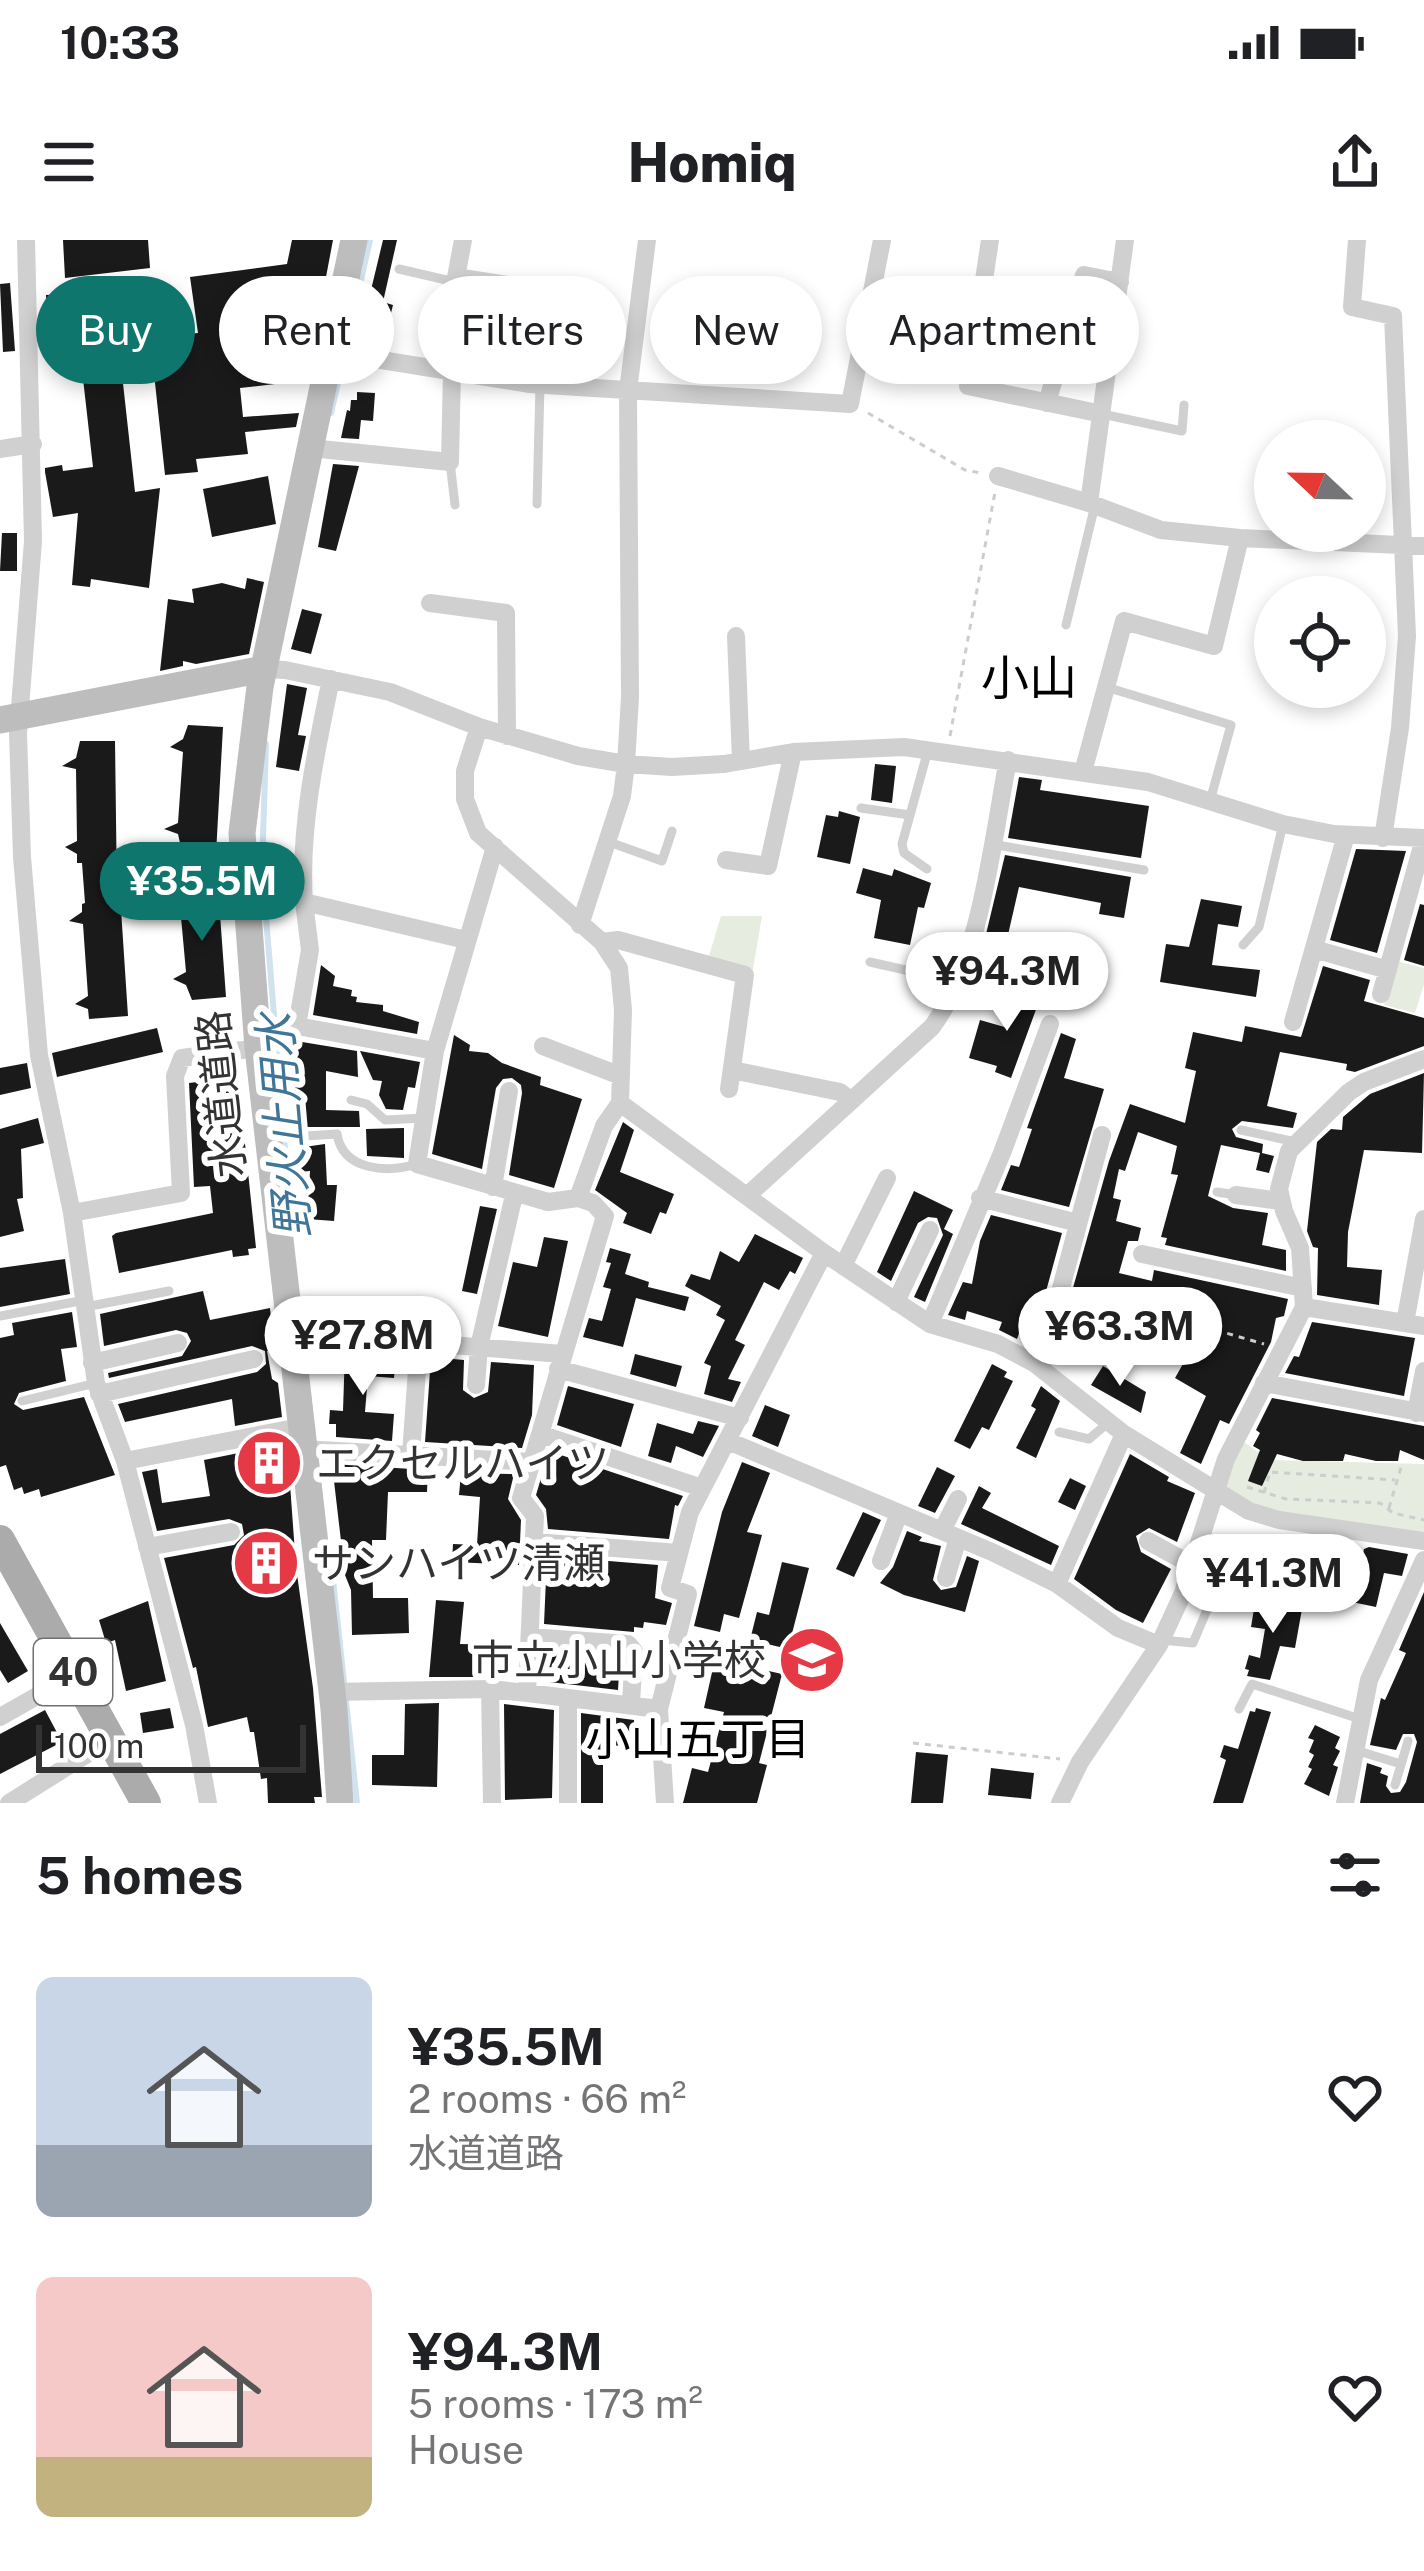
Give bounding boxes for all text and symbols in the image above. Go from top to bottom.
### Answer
text: 10:33 [60,16,180,69]
icon: menu [36,129,102,195]
icon: share [1322,129,1388,195]
text: Homiq [627,131,797,194]
chip: Buy [36,276,195,384]
chip: Rent [219,276,394,384]
chip: Filters [418,276,626,384]
chip: New [650,276,822,384]
chip: Apartment [846,276,1139,384]
north arrow [1254,420,1386,552]
map controls [1254,420,1386,708]
button: locate [1254,576,1386,708]
district label: 小山 [981,649,1077,706]
pin: ¥35.5M [104,842,300,944]
text: ¥35.5M [127,858,277,904]
pin: ¥94.3M [909,932,1105,1034]
text: ¥94.3M [932,948,1082,994]
water label: 野火止用水 [247,1007,320,1240]
street label: 水道道路 [187,1008,254,1180]
pin: ¥63.3M [1022,1287,1218,1389]
pin: ¥27.8M [265,1296,461,1398]
text: ¥63.3M [1045,1303,1195,1349]
text: ¥27.8M [292,1312,434,1358]
building icon: エクセルハイツ [234,1428,304,1498]
place label: エクセルハイツ [316,1438,609,1487]
building icon: サンハイツ清瀬 [231,1528,301,1598]
pin: ¥41.3M [1175,1534,1371,1636]
place label: サンハイツ清瀬 [312,1538,605,1587]
text: ¥41.3M [1203,1550,1343,1596]
school or university icon: 市立小山小学校 [777,1625,847,1695]
place label: 市立小山小学校 [472,1635,766,1684]
road number: 40 [34,1639,112,1705]
district label: 小山五丁目 [585,1712,811,1765]
scale bar [36,1719,306,1772]
text: 100 m [54,1727,144,1765]
icon: filters [1322,1842,1388,1908]
text: 5 homes [36,1846,243,1905]
text: ¥35.5M [408,2017,605,2076]
icon: home [132,2025,276,2169]
icon: heart [1322,2064,1388,2130]
text: 2 rooms · 66 m² [408,2076,686,2122]
text: 水道道路 [408,2130,564,2176]
text: ¥94.3M [408,2322,603,2381]
icon: home [132,2325,276,2469]
icon: heart [1322,2364,1388,2430]
text: 5 rooms · 173 m² [408,2381,703,2427]
text: House [408,2427,524,2473]

